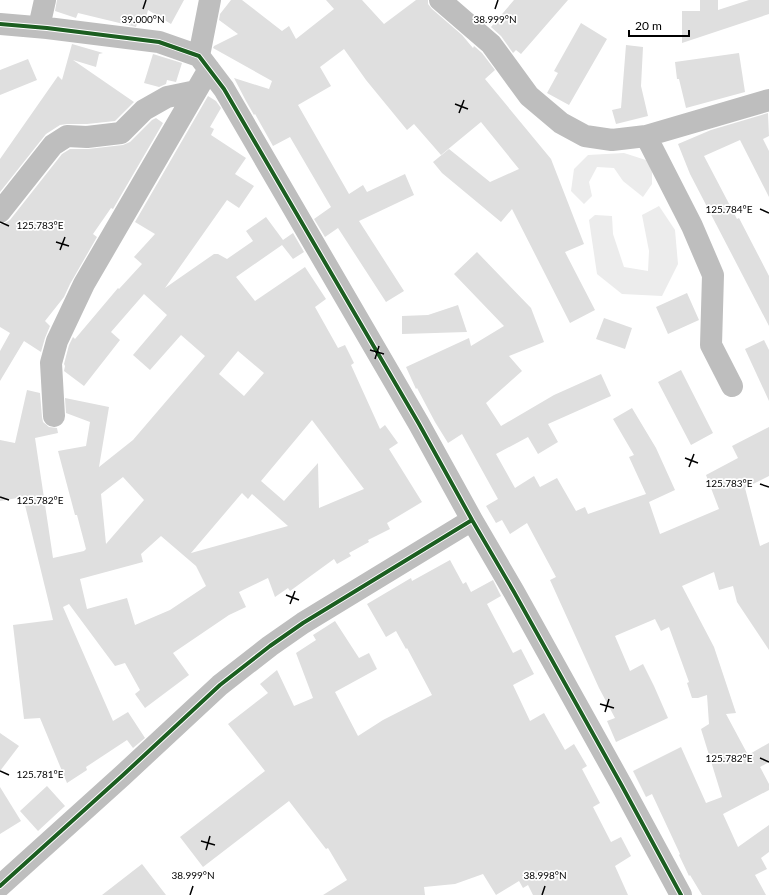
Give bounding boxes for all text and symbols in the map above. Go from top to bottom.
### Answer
scale bar [629,12,689,38]
text: 39.000°N [121,13,165,25]
text: 38.999°N [473,13,517,25]
text: 20 m [635,18,662,33]
text: 125.784°E [705,203,753,215]
text: 125.783°E [16,219,64,231]
text: 125.783°E [705,477,753,489]
text: 125.782°E [16,494,64,506]
text: 125.782°E [705,752,753,764]
text: 125.781°E [16,768,64,780]
text: 38.999°N [171,869,215,881]
text: 38.998°N [523,869,567,881]

